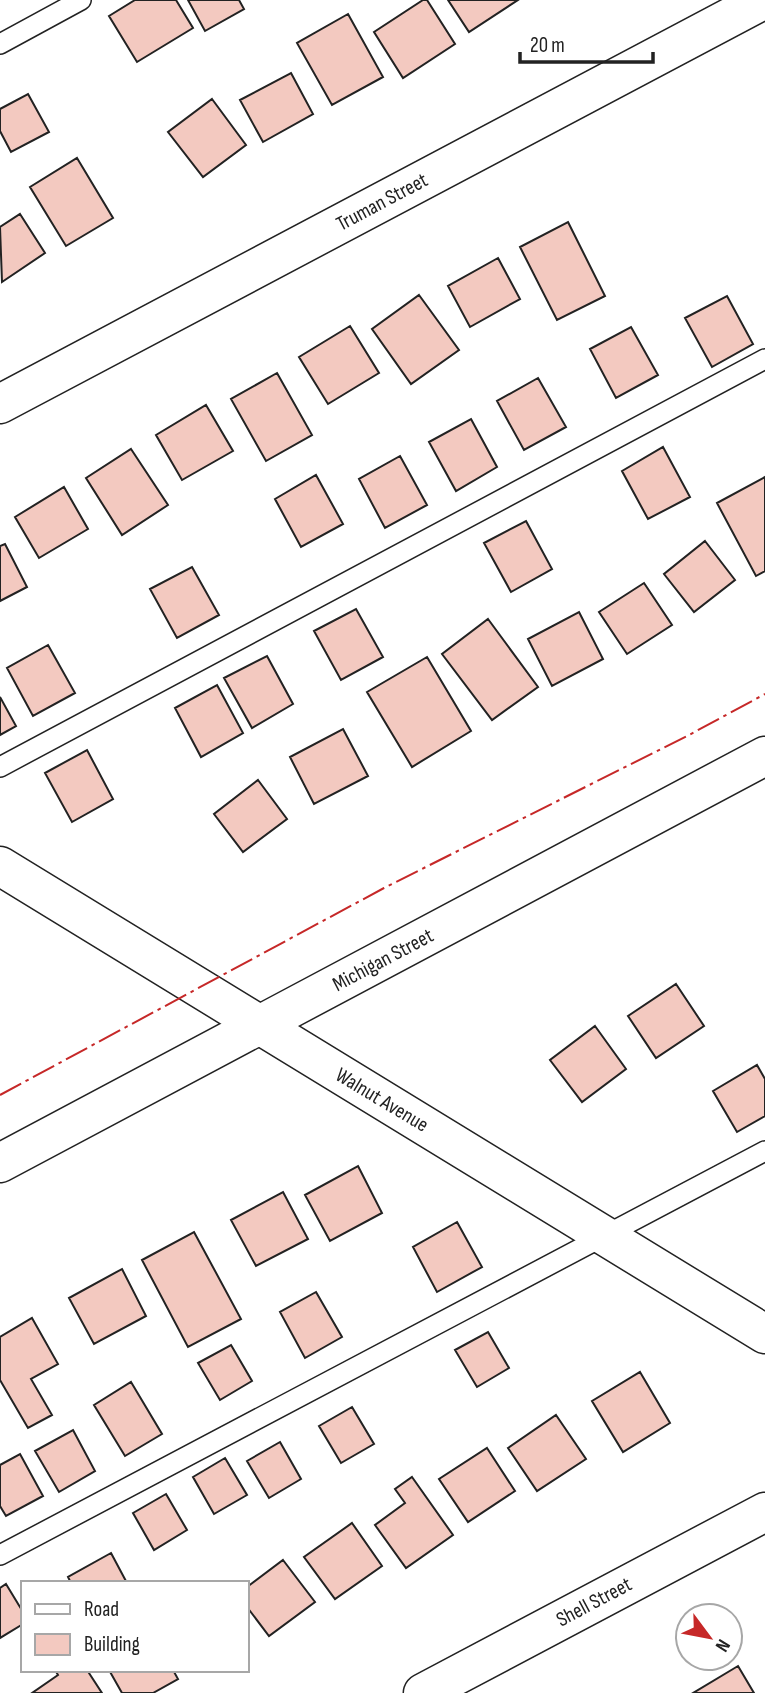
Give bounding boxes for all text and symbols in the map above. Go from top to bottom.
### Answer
scale bar [520,21,653,65]
text: 20 m [530,33,565,58]
street label: Truman Street [332,167,432,237]
street label: Michigan Street [328,923,438,997]
street label: Walnut Avenue [331,1063,433,1137]
street label: Shell Street [552,1572,636,1632]
legend [21,1581,248,1672]
text: Road [84,1597,119,1622]
north arrow [674,1602,744,1672]
text: Building [84,1632,140,1657]
text: N [710,1635,735,1656]

